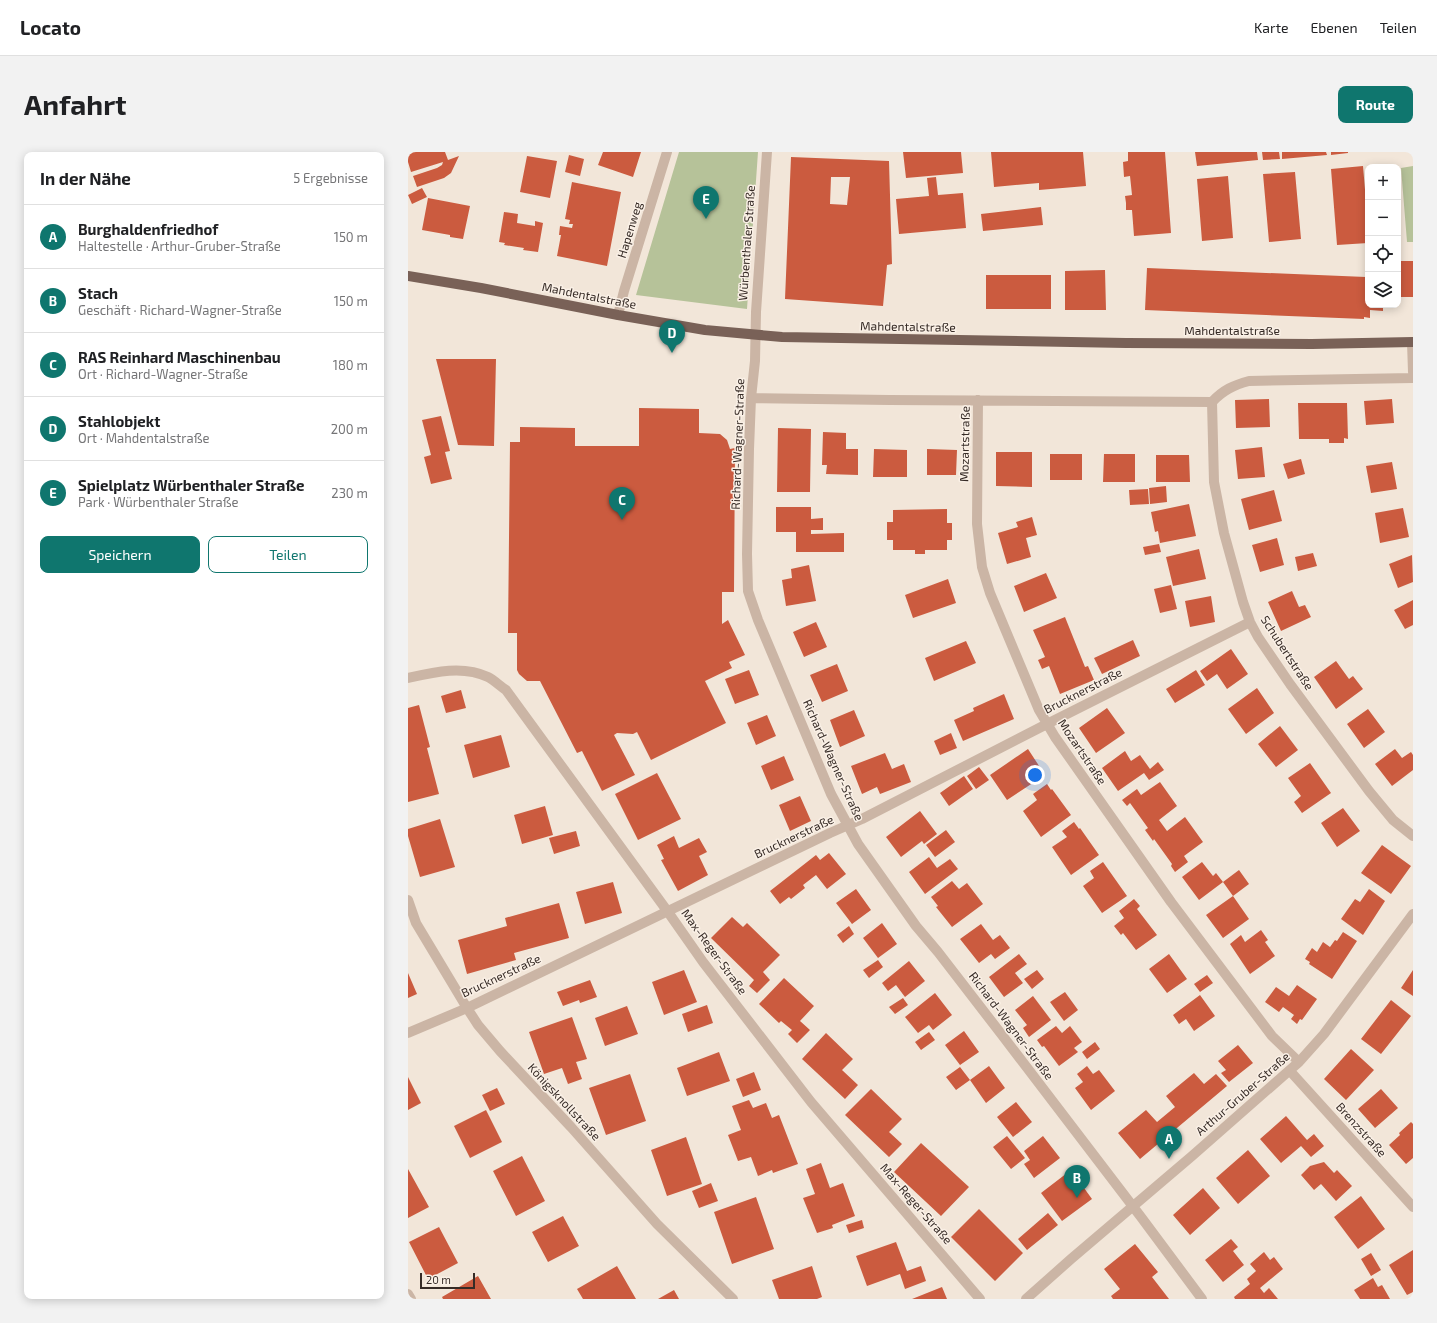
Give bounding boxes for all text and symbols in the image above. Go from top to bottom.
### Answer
text: Locato [20,16,81,39]
text: Karte [1254,19,1289,36]
text: Ebenen [1311,19,1358,36]
text: Teilen [1380,19,1417,36]
button: Route [1338,86,1413,123]
text: Anfahrt [24,87,127,121]
map controls [1365,164,1401,308]
button: + [1365,164,1401,200]
text: In der Nähe [40,168,131,188]
text: 5 Ergebnisse [293,170,368,186]
street label: Würbenthaler Straße [735,185,757,301]
pin: E [693,186,719,219]
street label: Hapenweg [614,200,644,259]
button: − [1365,200,1401,236]
text: Burghaldenfriedhof [78,220,218,238]
text: A [49,229,57,245]
text: 150 m [334,229,368,245]
button: locate [1365,236,1401,272]
text: Haltestelle · Arthur-Gruber-Straße [78,238,281,254]
button: layers [1365,272,1401,308]
street label: Mahdentalstraße [541,279,638,311]
text: Stach [78,284,118,302]
text: B [49,293,57,309]
text: 150 m [334,293,368,309]
text: Geschäft · Richard-Wagner-Straße [78,302,282,318]
street label: Mahdentalstraße [860,318,956,334]
pin: D [659,320,685,353]
street label: Mahdentalstraße [1184,323,1280,337]
text: RAS Reinhard Maschinenbau [78,348,281,366]
text: C [49,357,57,373]
text: 180 m [333,357,368,373]
text: Ort · Richard-Wagner-Straße [78,366,248,382]
street label: Richard-Wagner-Straße [728,378,746,510]
street label: Mozartstraße [956,406,972,482]
text: Stahlobjekt [78,412,160,430]
text: D [49,421,57,437]
text: 200 m [331,421,368,437]
text: Ort · Mahdentalstraße [78,430,209,446]
text: Spielplatz Würbenthaler Straße [78,476,304,494]
text: E [49,485,57,501]
text: 230 m [331,485,368,501]
pin: C [609,487,635,520]
text: Park · Würbenthaler Straße [78,494,239,510]
button: Speichern [40,536,200,573]
button: Teilen [208,536,368,573]
street label: Schubertstraße [1259,613,1317,692]
street label: Brucknerstraße [1041,664,1124,716]
street label: Richard-Wagner-Straße [801,697,867,822]
street label: Mozartstraße [1056,716,1110,787]
your location [1025,765,1045,785]
street label: Brucknerstraße [752,812,835,861]
street label: Max-Reger-Straße [679,906,751,997]
street label: Brucknerstraße [459,951,542,1000]
street label: Richard-Wagner-Straße [967,969,1057,1082]
street label: Arthur-Gruber-Straße [1193,1049,1292,1138]
street label: Königsknollstraße [525,1060,604,1143]
street label: Brenzstraße [1334,1099,1390,1159]
pin: A [1156,1126,1182,1159]
street label: Max-Reger-Straße [878,1160,956,1247]
pin: B [1064,1165,1090,1198]
scale bar [420,1271,475,1290]
text: 20 m [426,1273,451,1286]

